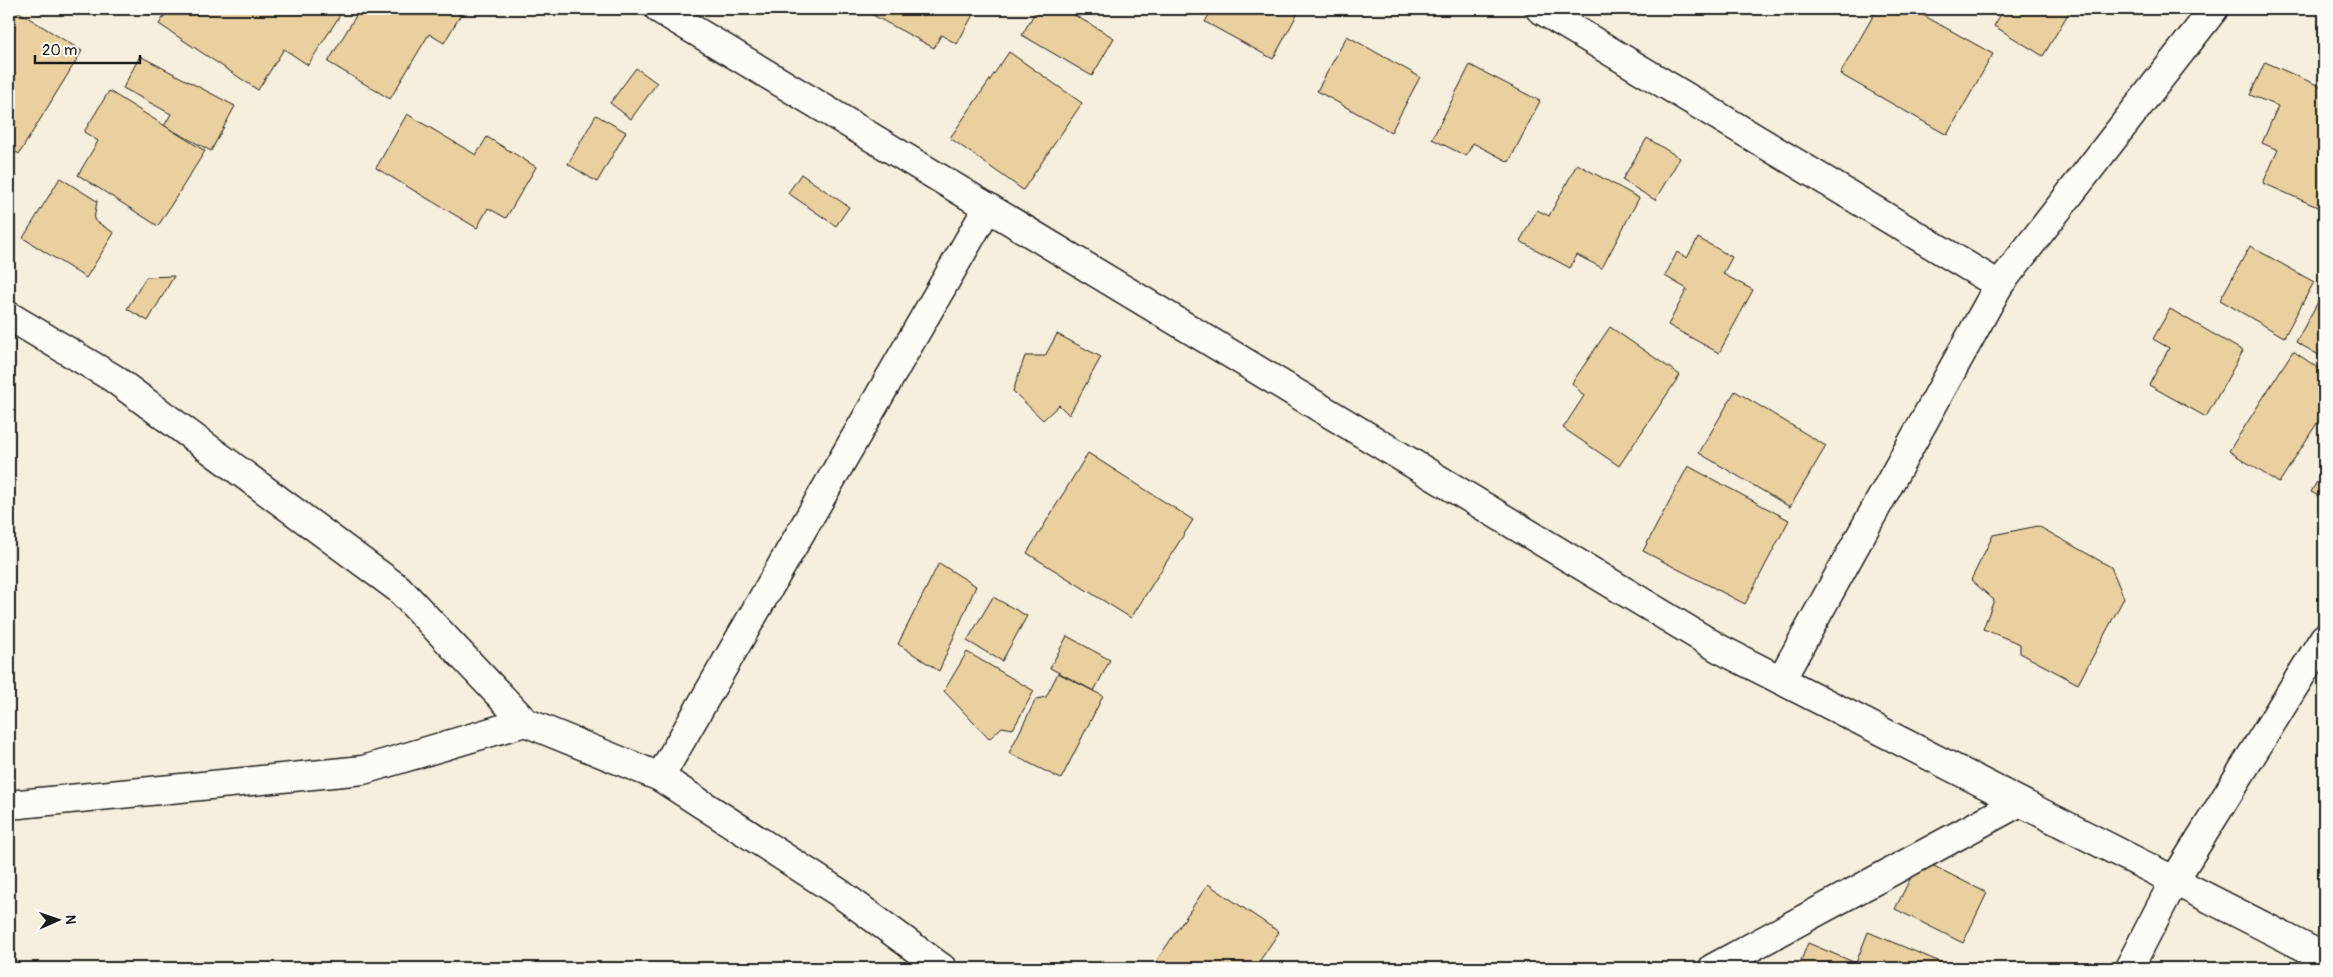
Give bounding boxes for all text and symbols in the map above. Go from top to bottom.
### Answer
scale bar [35,32,140,64]
text: 20 m [42,41,77,60]
north arrow [32,894,82,944]
text: N [62,915,79,925]

